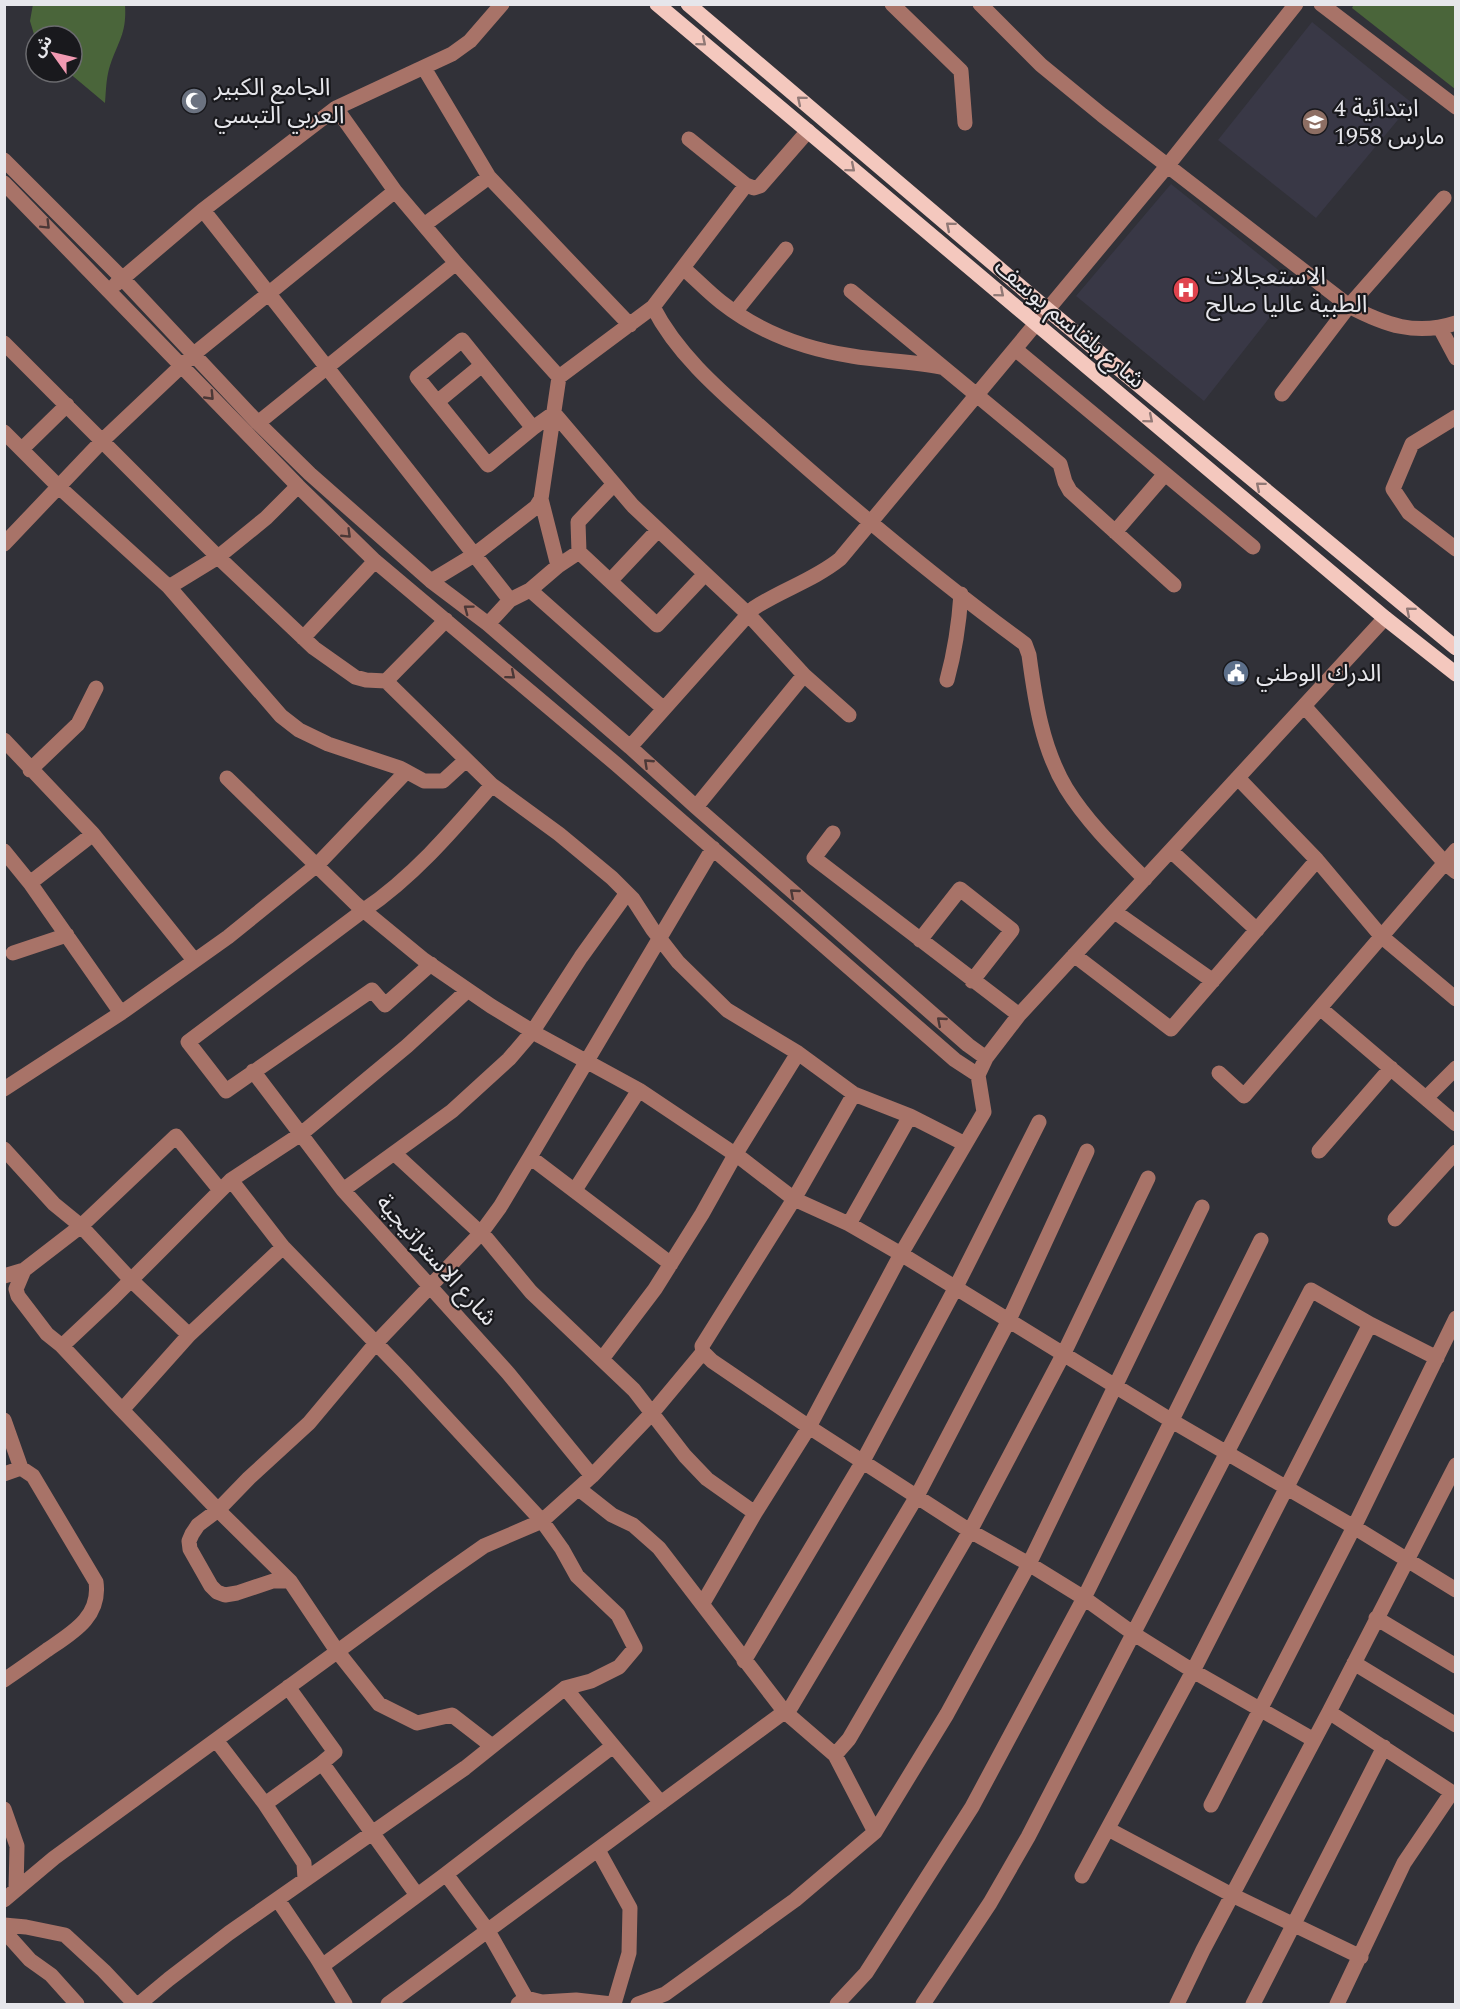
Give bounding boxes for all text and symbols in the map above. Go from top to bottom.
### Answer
north arrow [24,24,84,84]
text: ش [26,30,59,62]
one-way arrow [695,35,706,46]
place label: الجامع الكبير العربي التبسي [213,70,345,134]
mosque icon: الجامع الكبير العربي التبسي [179,86,209,116]
place label: ابتدائية 4 مارس 1958 [1334,91,1445,155]
one-way arrow [797,97,808,108]
school or university icon: ابتدائية 4 مارس 1958 [1300,107,1330,137]
one-way arrow [844,160,855,171]
one-way arrow [38,217,49,228]
one-way arrow [946,223,957,234]
street label: شارع بلقاسم يوسف [986,250,1153,398]
place label: الاستعجالات الطبية عاليا صالح [1206,259,1368,323]
hospital icon: الاستعجالات الطبية عاليا صالح [1171,275,1201,305]
one-way arrow [993,286,1004,297]
one-way arrow [202,389,213,400]
one-way arrow [1142,412,1153,423]
one-way arrow [1256,482,1267,493]
one-way arrow [341,527,351,538]
one-way arrow [464,606,475,617]
one-way arrow [1406,607,1417,618]
place label: الدرك الوطني [1256,656,1382,692]
public building icon: الدرك الوطني [1221,658,1251,688]
one-way arrow [504,668,515,679]
one-way arrow [644,760,655,771]
one-way arrow [790,889,801,900]
one-way arrow [937,1017,947,1028]
street label: شارع الاستراتيجية [367,1187,505,1335]

